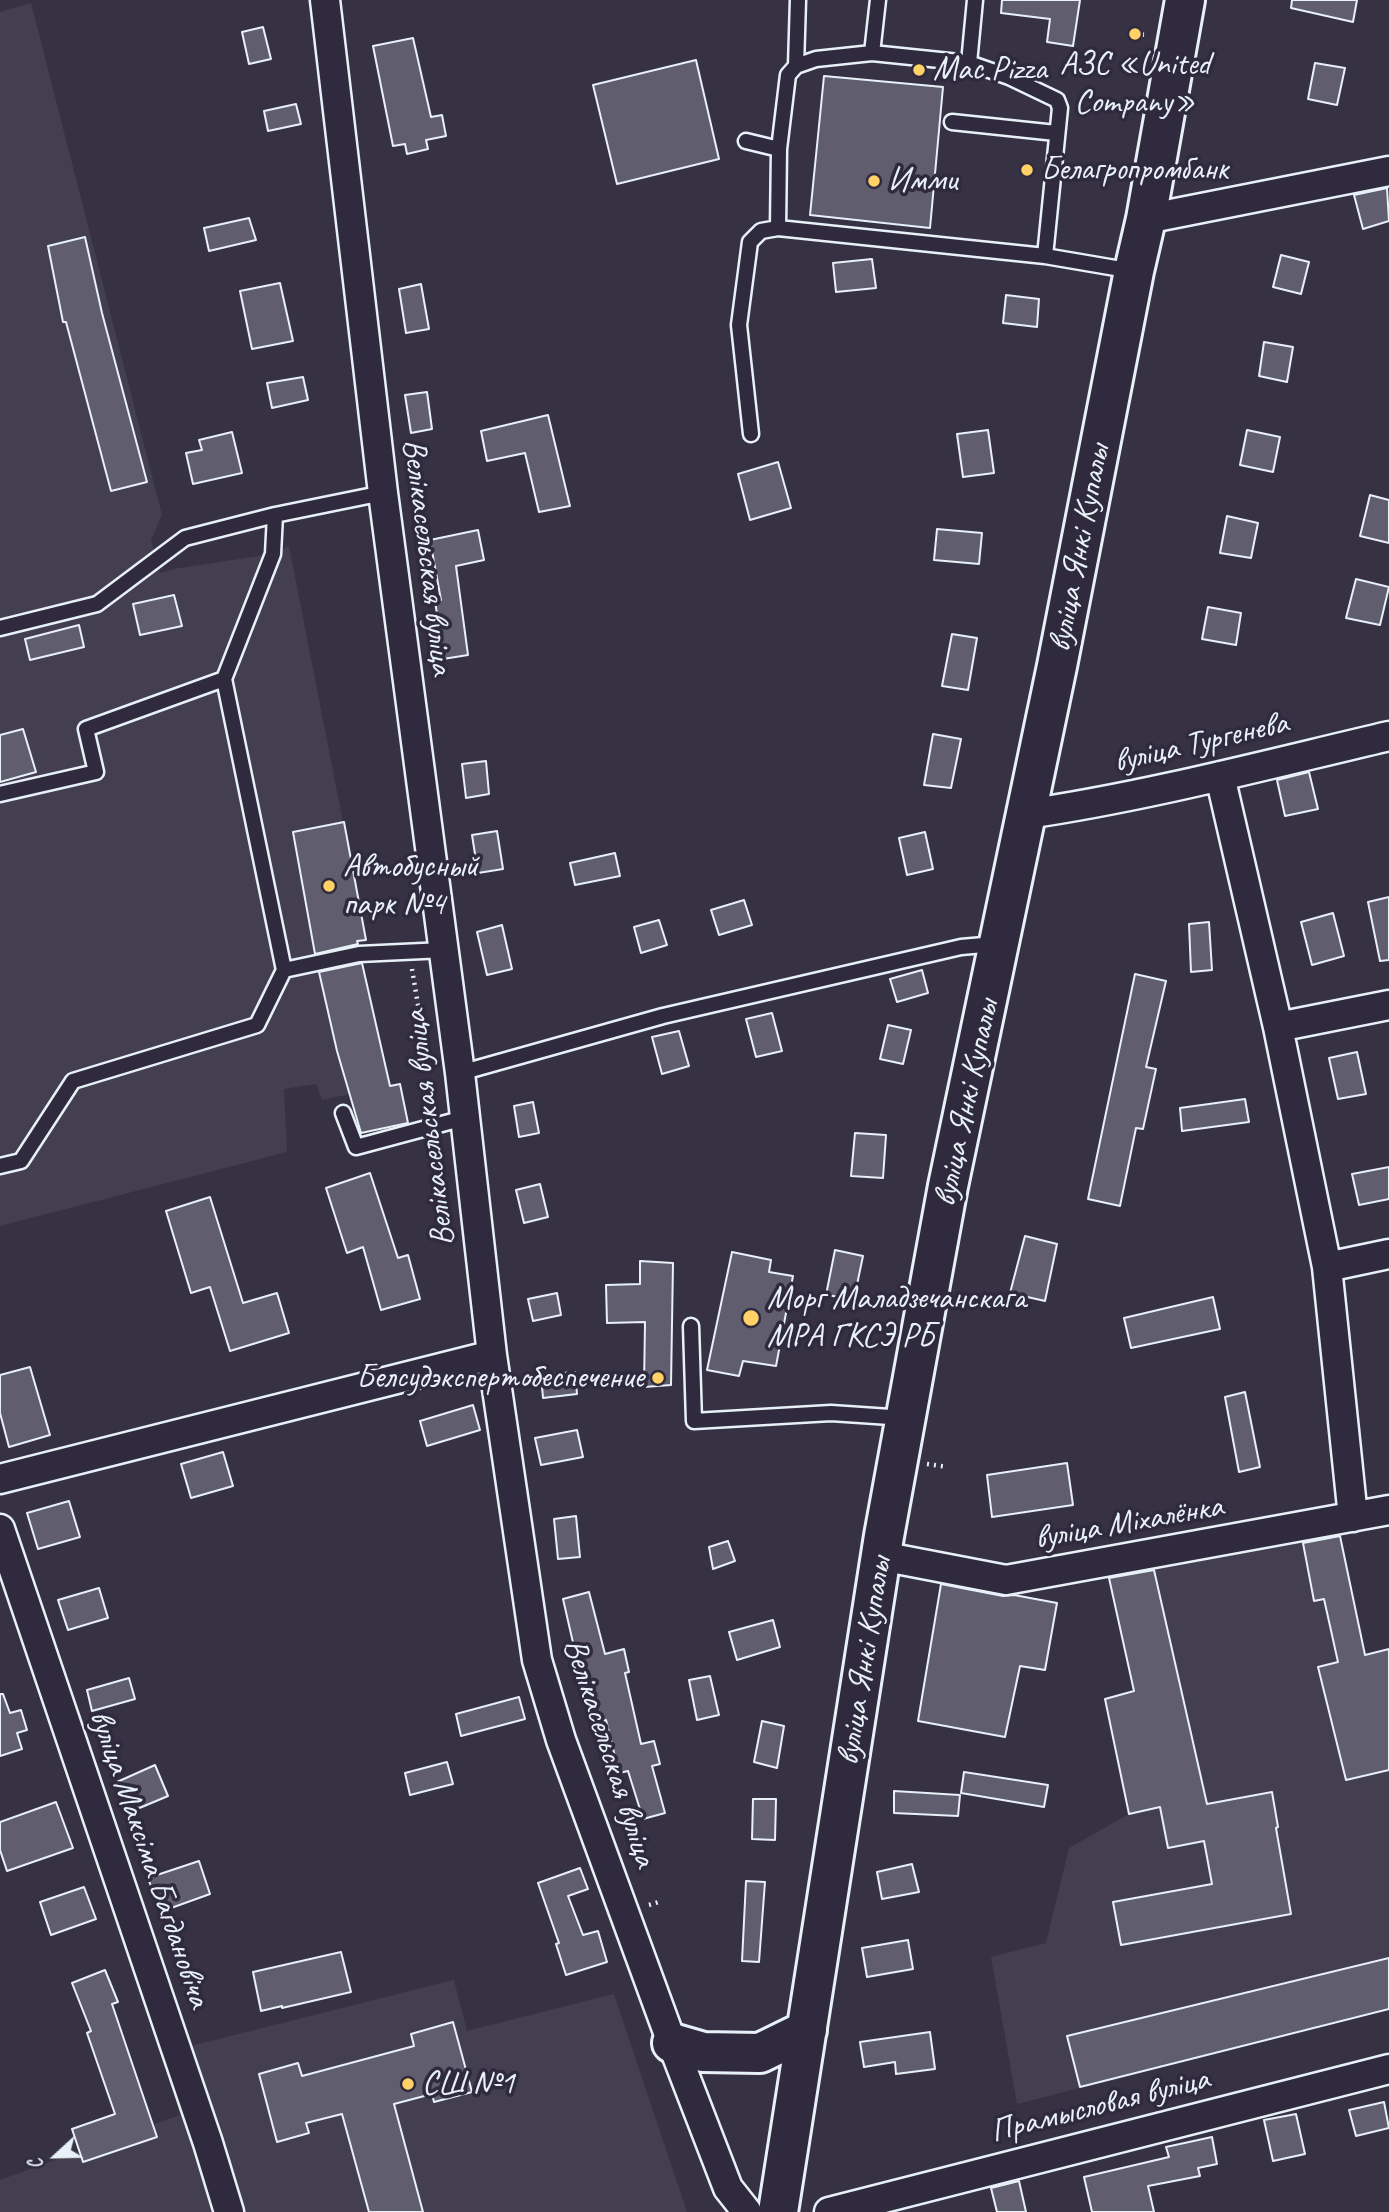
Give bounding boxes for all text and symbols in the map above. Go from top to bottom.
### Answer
marker: АЗС «United Company» [1127,26,1143,42]
place label: АЗС «United Company» [1060,45,1210,123]
place label: Mac Pizza [933,50,1047,90]
marker: Mac Pizza [911,62,927,78]
place label: Белагропромбанк [1041,150,1228,190]
place label: Имми [888,161,957,201]
marker: Белагропромбанк [1019,162,1035,178]
marker: Имми [866,173,882,189]
street label: Велікасельская вуліца [393,437,461,677]
street label: вуліца Янкі Купалы [1040,441,1120,655]
street label: вуліца Тургенева [1110,704,1292,782]
place label: Автобусный парк №4 [343,847,478,925]
marker: Автобусный парк №4 [321,878,337,894]
street label: вуліца Янкі Купалы [926,996,1008,1210]
street label: Велікасельская вуліца [396,1008,464,1248]
place label: Морг Маладзечанскага МРА ГКСЭ РБ [767,1279,1026,1357]
marker: Морг Маладзечанскага МРА ГКСЭ РБ [741,1308,761,1328]
place label: Белсудэкспертобеспечение [356,1358,644,1398]
marker: Белсудэкспертобеспечение [650,1370,666,1386]
street label: вуліца Міхалёнка [1032,1487,1226,1559]
street label: вуліца Янкі Купалы [829,1554,901,1768]
street label: Велікасельская вуліца [553,1634,665,1872]
street label: вуліца Максіма Багдановіча [79,1705,219,2013]
street label: Прамысловая вуліца [987,2060,1213,2152]
place label: СШ №1 [422,2064,515,2104]
marker: СШ №1 [400,2076,416,2092]
north arrow [21,2121,91,2191]
text: С [24,2155,49,2173]

